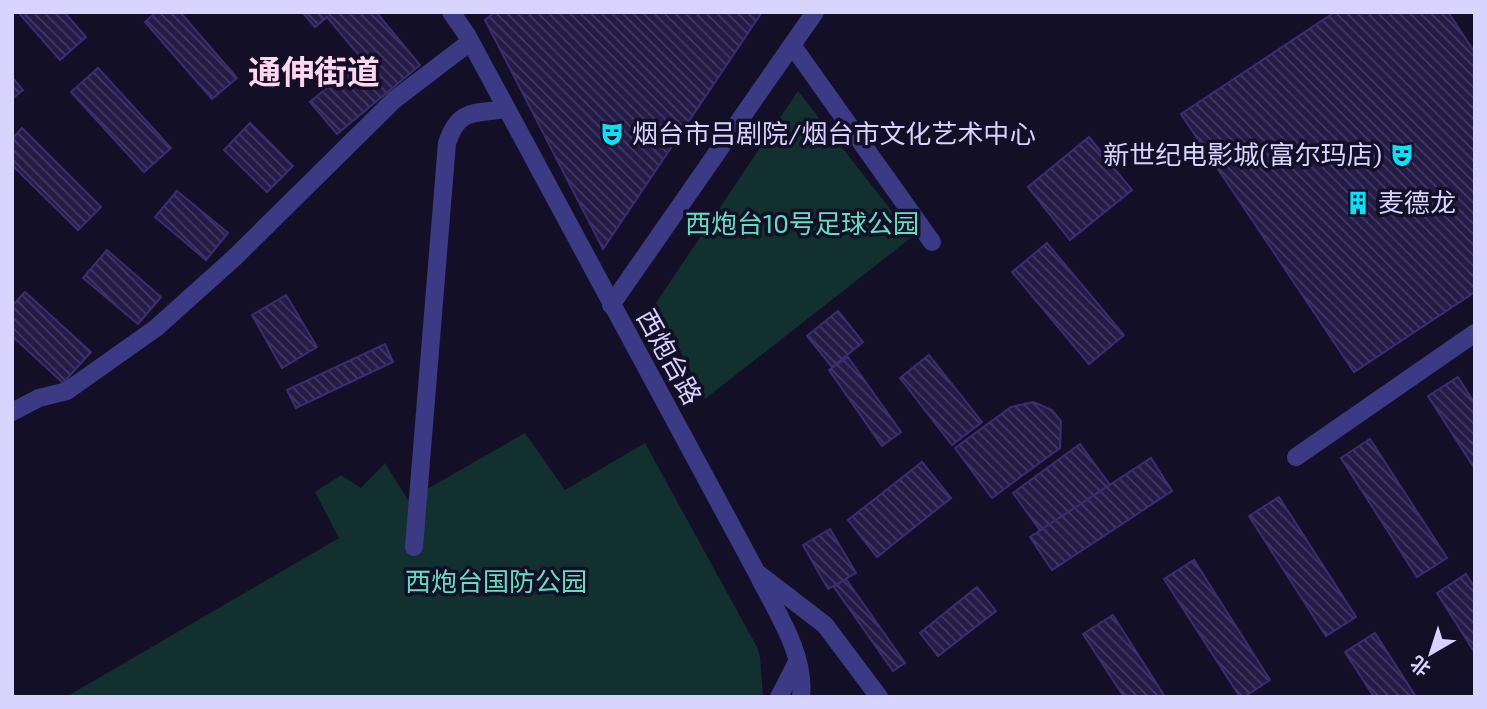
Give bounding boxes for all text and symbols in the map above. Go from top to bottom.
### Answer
district label: 通伸街道 [248,51,380,91]
place label: 烟台市吕剧院/烟台市文化艺术中心 [632,117,1035,148]
theatre icon: 烟台市吕剧院/烟台市文化艺术中心 [598,120,626,148]
place label: 新世纪电影城(富尔玛店) [1103,138,1382,169]
theatre icon: 新世纪电影城(富尔玛店) [1388,141,1416,169]
place label: 麦德龙 [1378,186,1456,217]
building icon: 麦德龙 [1344,189,1372,217]
park label: 西炮台10号足球公园 [685,207,919,238]
street label: 西炮台路 [632,303,709,409]
park label: 西炮台国防公园 [405,565,587,596]
north arrow [1396,618,1466,688]
text: 北 [1405,652,1435,682]

